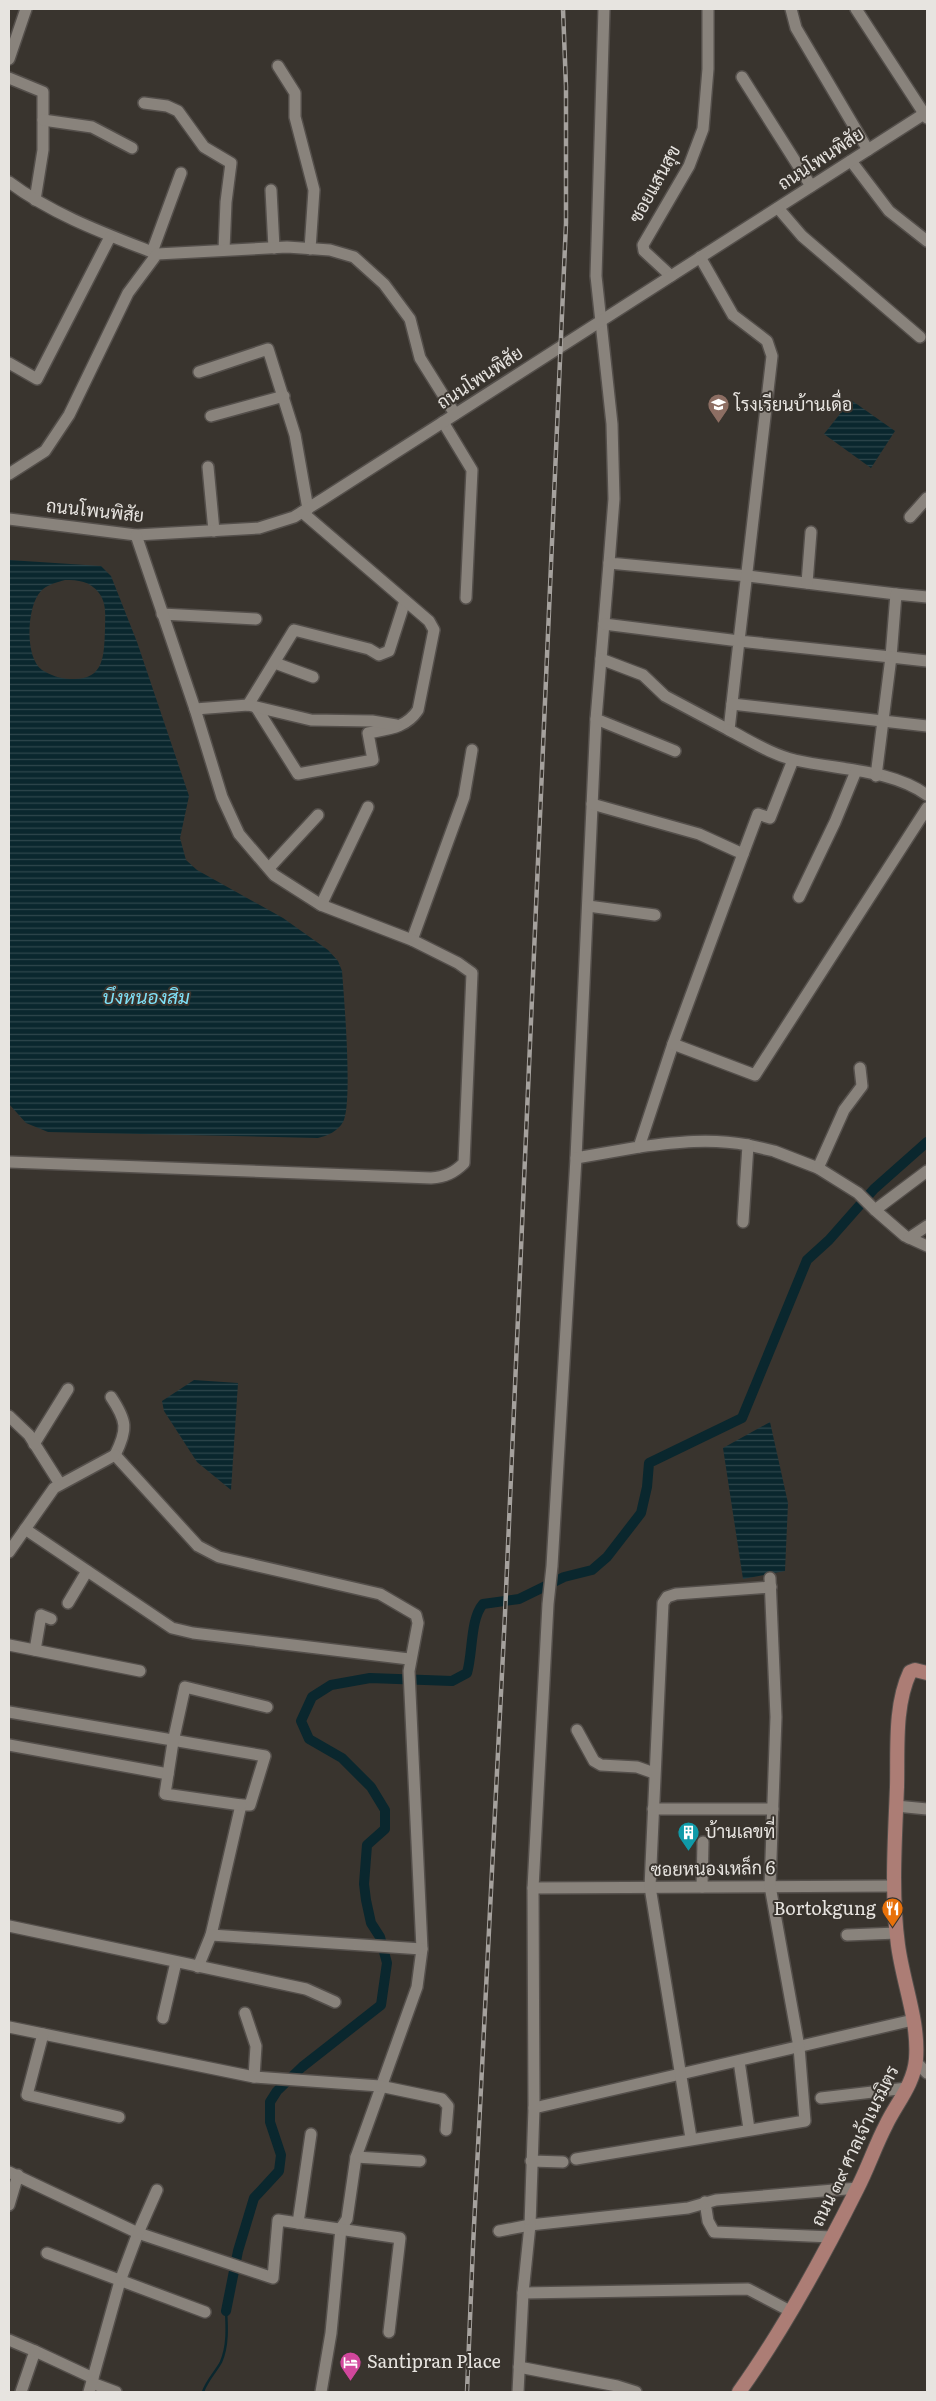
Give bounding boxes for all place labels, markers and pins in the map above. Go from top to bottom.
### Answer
place label: โรงเรียนบ้านเดื่อ [733,389,852,417]
school or university icon: โรงเรียนบ้านเดื่อ [706,393,730,424]
place label: บ้านเลขที่ [705,1816,775,1844]
building icon: บ้านเลขที่ [677,1820,701,1851]
place label: Bortokgung [773,1894,877,1921]
restaurant icon: Bortokgung [880,1897,904,1928]
place label: Santipran Place [367,2347,501,2374]
hotel icon: Santipran Place [339,2350,363,2381]

